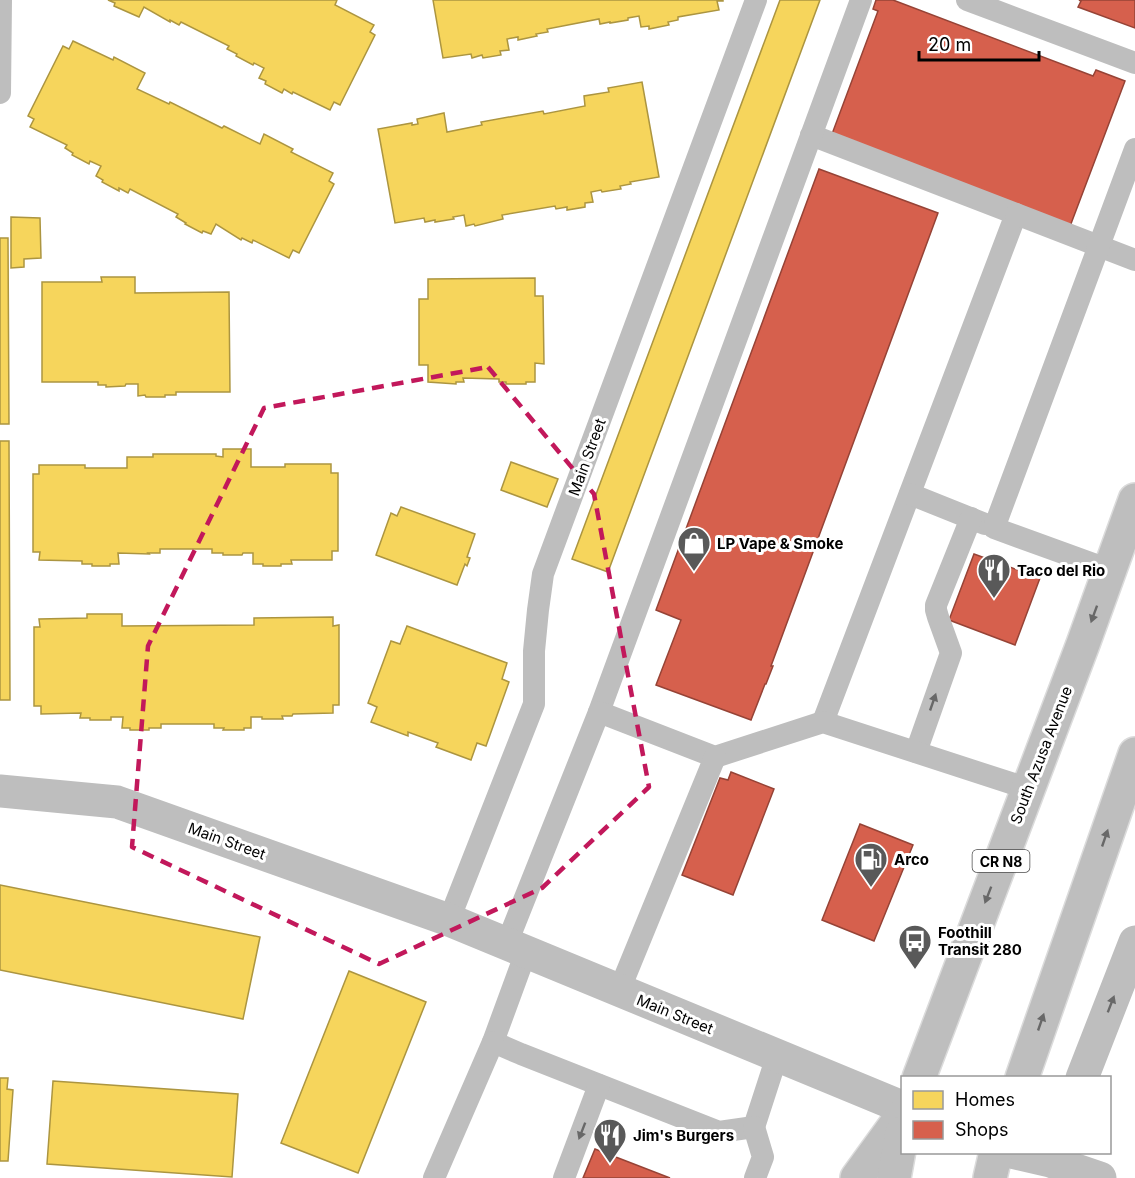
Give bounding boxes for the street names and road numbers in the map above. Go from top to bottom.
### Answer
street label: Main Street [564,416,610,498]
street label: South Azusa Avenue [1006,683,1076,827]
street label: Main Street [186,818,268,864]
road number: CR N8 [972,850,1030,872]
street label: Main Street [634,990,716,1038]

